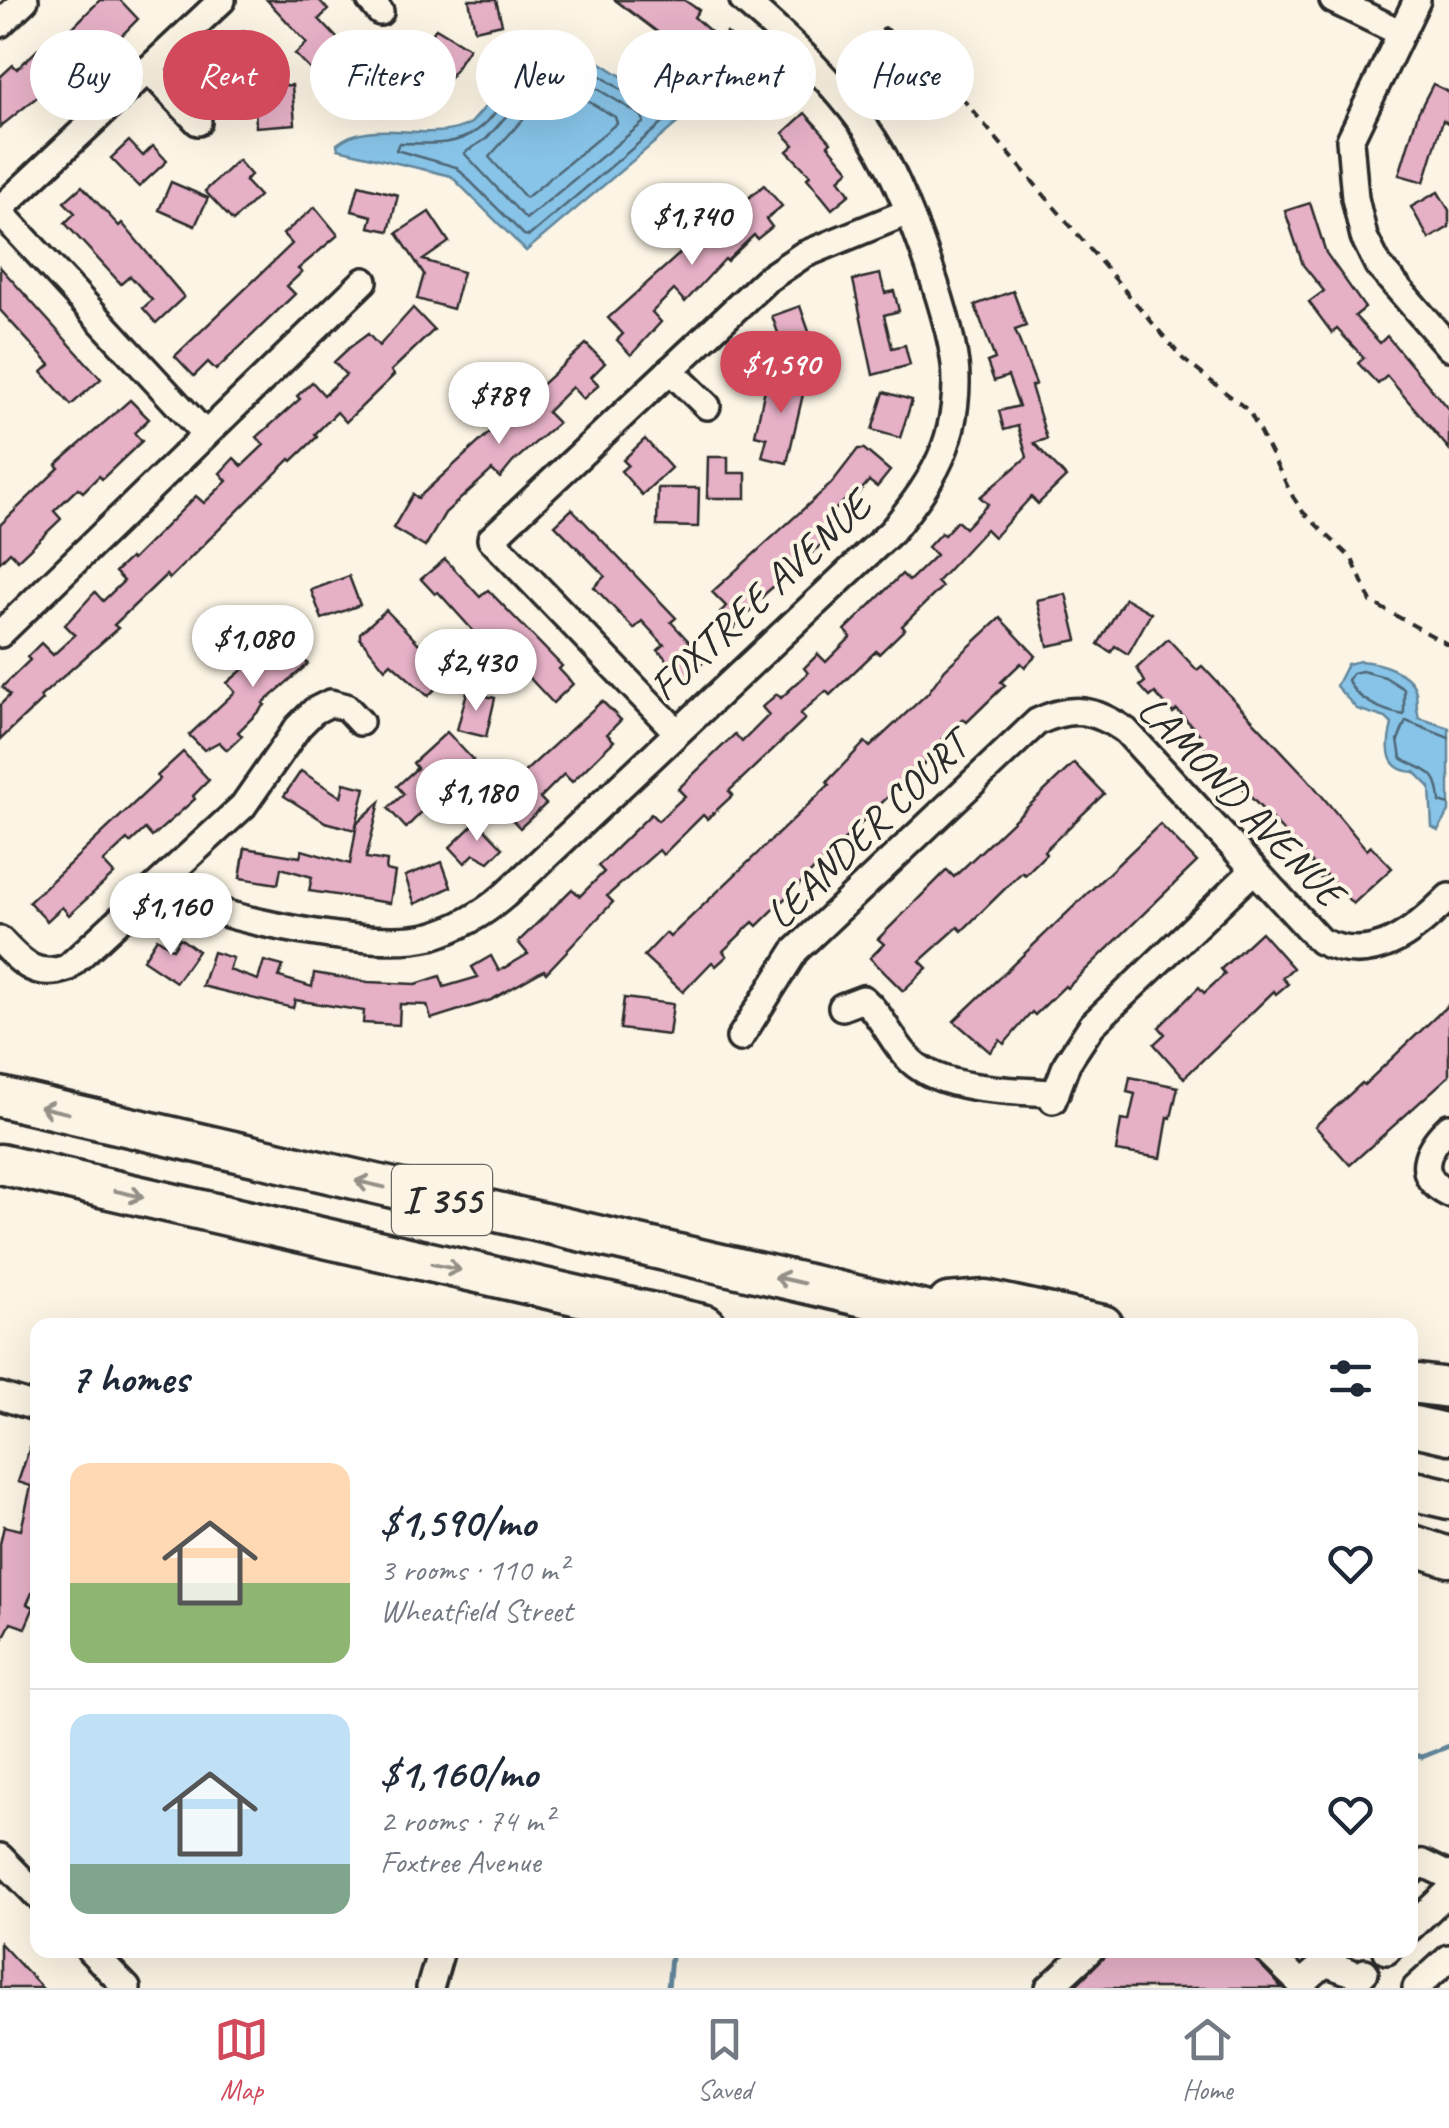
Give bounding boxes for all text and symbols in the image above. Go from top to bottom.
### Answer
chip: Buy [30,30,143,120]
chip: Rent [163,30,290,120]
chip: Filters [310,30,456,120]
chip: New [476,30,597,120]
chip: Apartment [617,30,816,120]
chip: House [836,30,974,120]
pin: $1,740 [611,183,773,268]
text: $1,740 [653,195,731,236]
pin: $1,590 [700,331,862,416]
text: $1,590 [742,343,820,384]
pin: $789 [440,362,558,447]
text: $789 [470,374,528,415]
street label: FOXTREE AVENUE [638,476,885,712]
pin: $1,080 [172,605,334,690]
text: $1,080 [214,617,292,658]
pin: $2,430 [395,629,557,714]
text: $2,430 [437,641,515,682]
street label: LAMOND AVENUE [1126,684,1359,922]
street label: LEANDER COURT [754,714,986,940]
pin: $1,180 [396,759,558,844]
text: $1,180 [438,771,516,812]
pin: $1,160 [90,873,252,958]
text: $1,160 [131,885,211,926]
one-way arrow [39,1100,71,1118]
road number: I 355 [392,1165,492,1235]
one-way arrow [355,1174,387,1192]
one-way arrow [112,1186,144,1204]
one-way arrow [429,1259,461,1278]
one-way arrow [774,1270,806,1288]
icon: filters [1323,1351,1378,1406]
text: 7 homes [70,1352,188,1405]
text: $1,590/mo [380,1496,535,1549]
icon: home [150,1503,270,1623]
icon: heart [1323,1536,1378,1591]
text: 3 rooms · 110 m² [380,1549,567,1590]
text: Wheatfield Street [380,1590,573,1631]
text: $1,160/mo [380,1747,538,1800]
icon: home [150,1754,270,1874]
icon: heart [1323,1787,1378,1842]
text: 2 rooms · 74 m² [380,1800,553,1841]
text: Foxtree Avenue [380,1841,540,1882]
tab: Map [214,2012,269,2107]
tab: Saved [697,2012,752,2107]
tab: Home [1180,2012,1235,2107]

